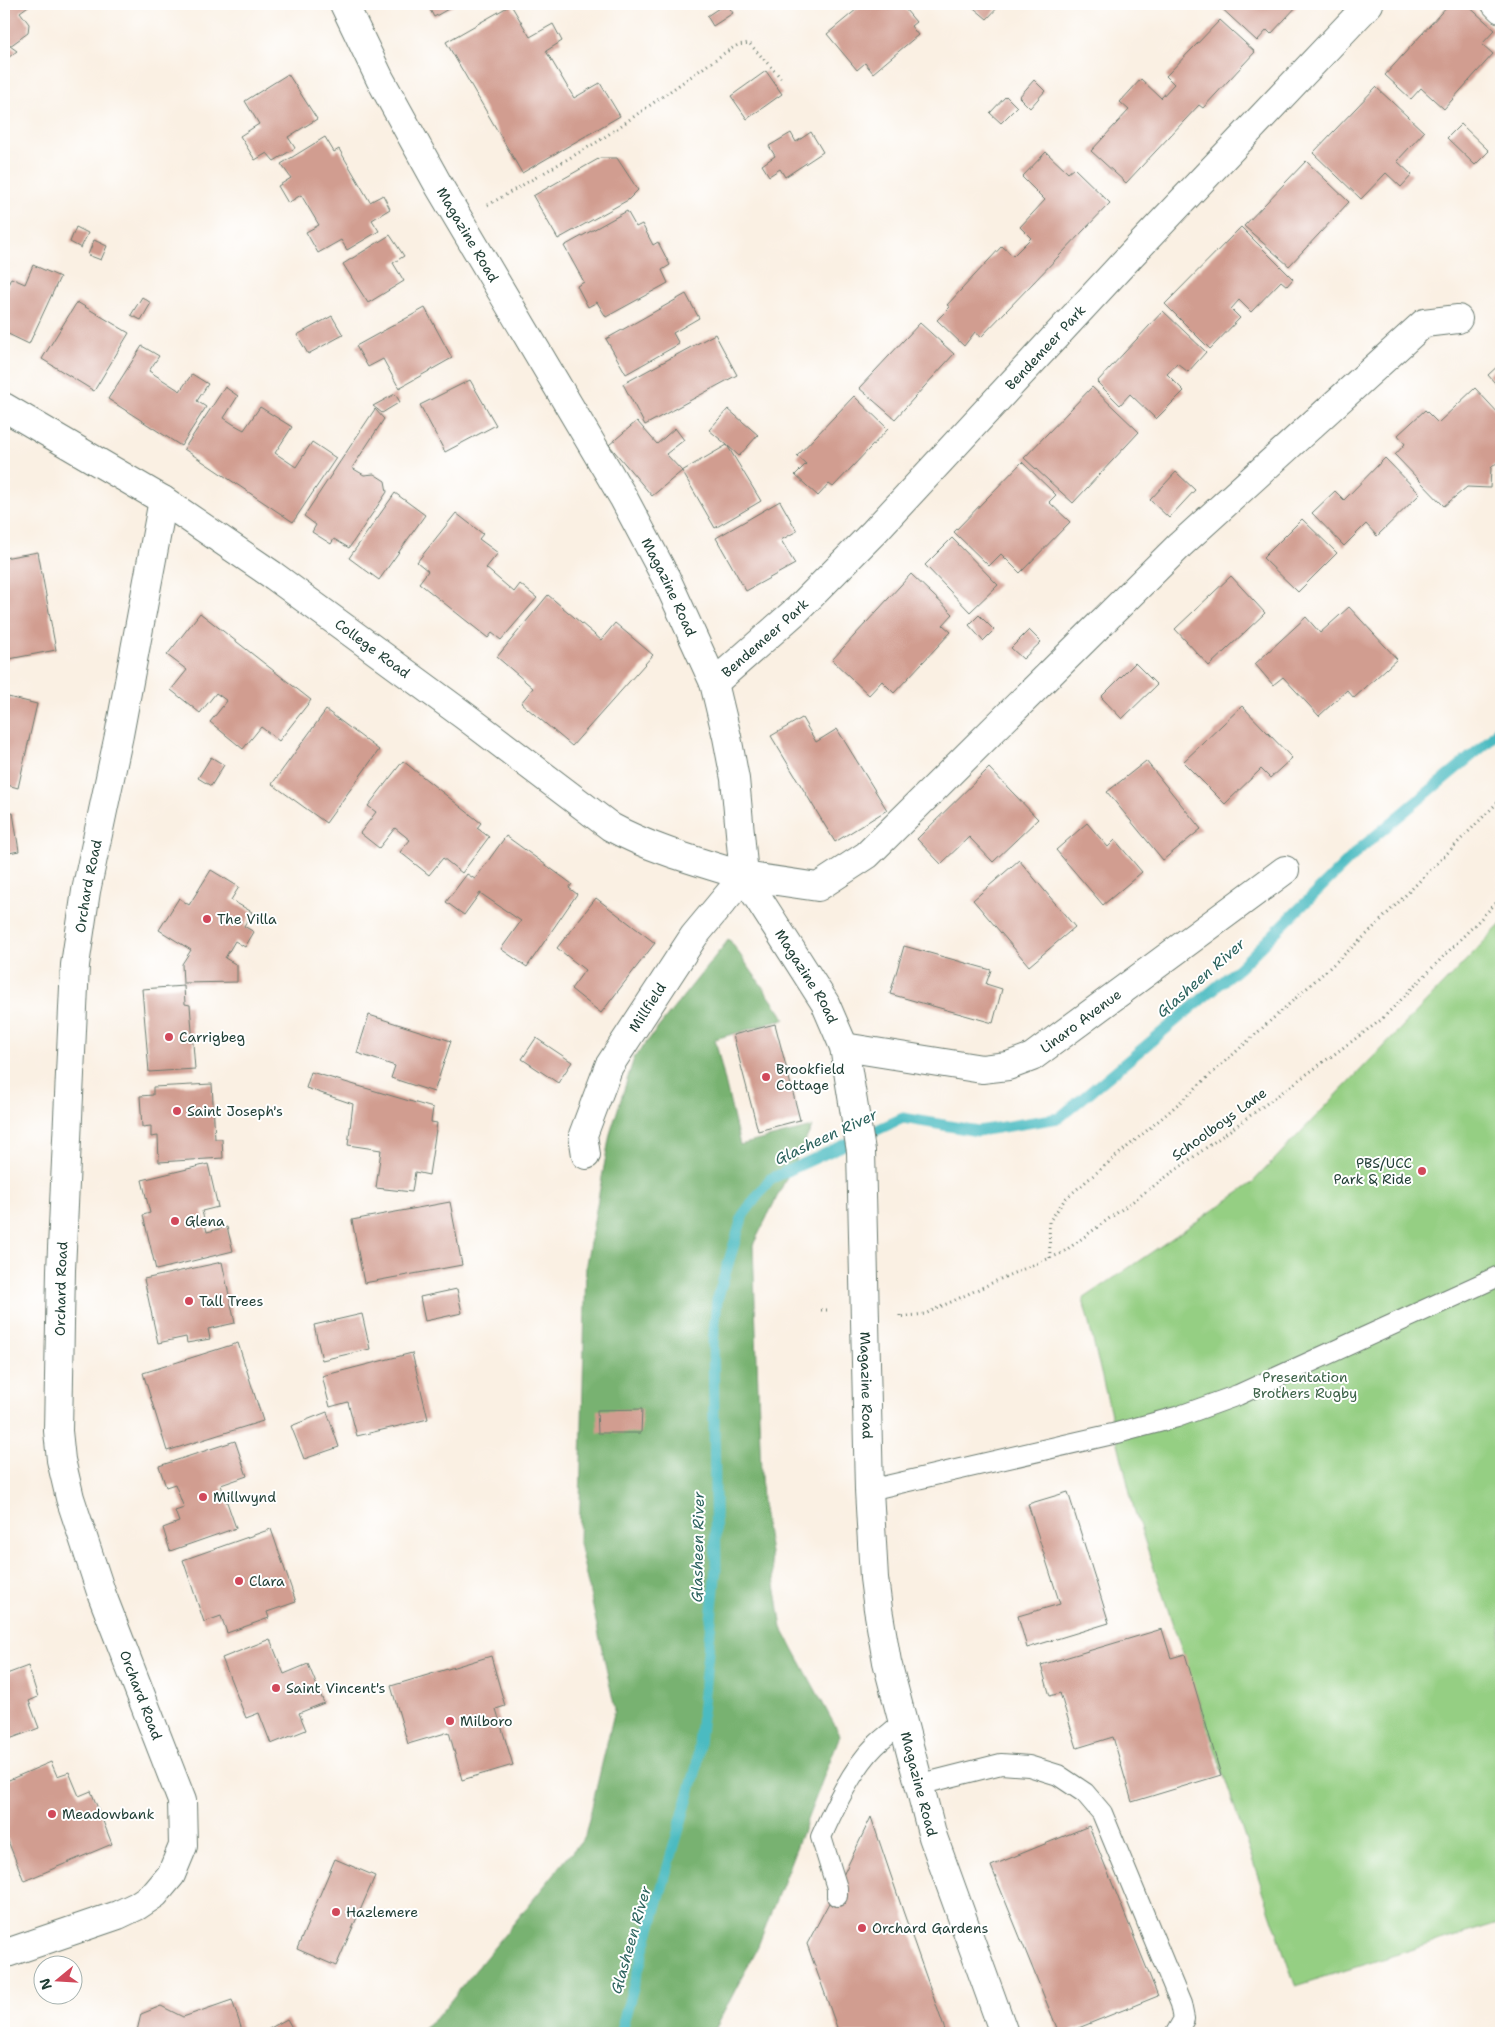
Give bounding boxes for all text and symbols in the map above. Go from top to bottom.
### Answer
street label: Magazine Road [433,184,503,286]
street label: Bendemeer Park [1001,301,1089,394]
street label: Magazine Road [637,535,701,639]
street label: Bendemeer Park [718,595,812,681]
street label: College Road [331,615,414,682]
street label: Orchard Road [71,838,106,934]
place label: The Villa [217,910,277,928]
marker: The Villa [201,913,213,925]
street label: Magazine Road [771,926,842,1026]
water label: Glasheen River [1153,933,1250,1022]
street label: Millfield [625,979,670,1036]
street label: Linaro Avenue [1036,985,1125,1057]
place label: Carrigbeg [179,1028,245,1046]
marker: Carrigbeg [163,1031,175,1043]
place label: Brookfield Cottage [776,1060,845,1094]
marker: Brookfield Cottage [760,1071,772,1083]
street label: Schoolboys Lane [1168,1083,1270,1164]
place label: Saint Joseph's [187,1102,283,1120]
water label: Glasheen River [771,1104,881,1170]
marker: Saint Joseph's [171,1105,183,1117]
place label: PBS/UCC Park & Ride [1334,1154,1412,1188]
marker: PBS/UCC Park & Ride [1416,1165,1428,1177]
place label: Glena [185,1212,225,1230]
marker: Glena [169,1215,181,1227]
street label: Orchard Road [51,1241,71,1336]
place label: Tall Trees [199,1292,264,1310]
marker: Tall Trees [183,1295,195,1307]
street label: Magazine Road [856,1331,877,1439]
park label: Presentation Brothers Rugby [1253,1368,1357,1402]
place label: Millwynd [213,1488,276,1506]
water label: Glasheen River [687,1490,709,1603]
marker: Millwynd [197,1491,209,1503]
place label: Clara [249,1572,285,1590]
marker: Clara [233,1575,245,1587]
street label: Orchard Road [116,1648,166,1742]
place label: Saint Vincent's [286,1679,386,1697]
marker: Saint Vincent's [270,1682,282,1694]
place label: Milboro [460,1712,513,1730]
marker: Milboro [444,1715,456,1727]
street label: Magazine Road [897,1730,941,1838]
place label: Meadowbank [62,1805,154,1823]
marker: Meadowbank [46,1808,58,1820]
water label: Glasheen River [606,1883,656,1996]
place label: Hazlemere [346,1903,418,1921]
marker: Hazlemere [330,1906,342,1918]
place label: Orchard Gardens [872,1919,989,1937]
marker: Orchard Gardens [856,1922,868,1934]
north arrow [32,1954,82,2004]
text: N [35,1976,56,1992]

